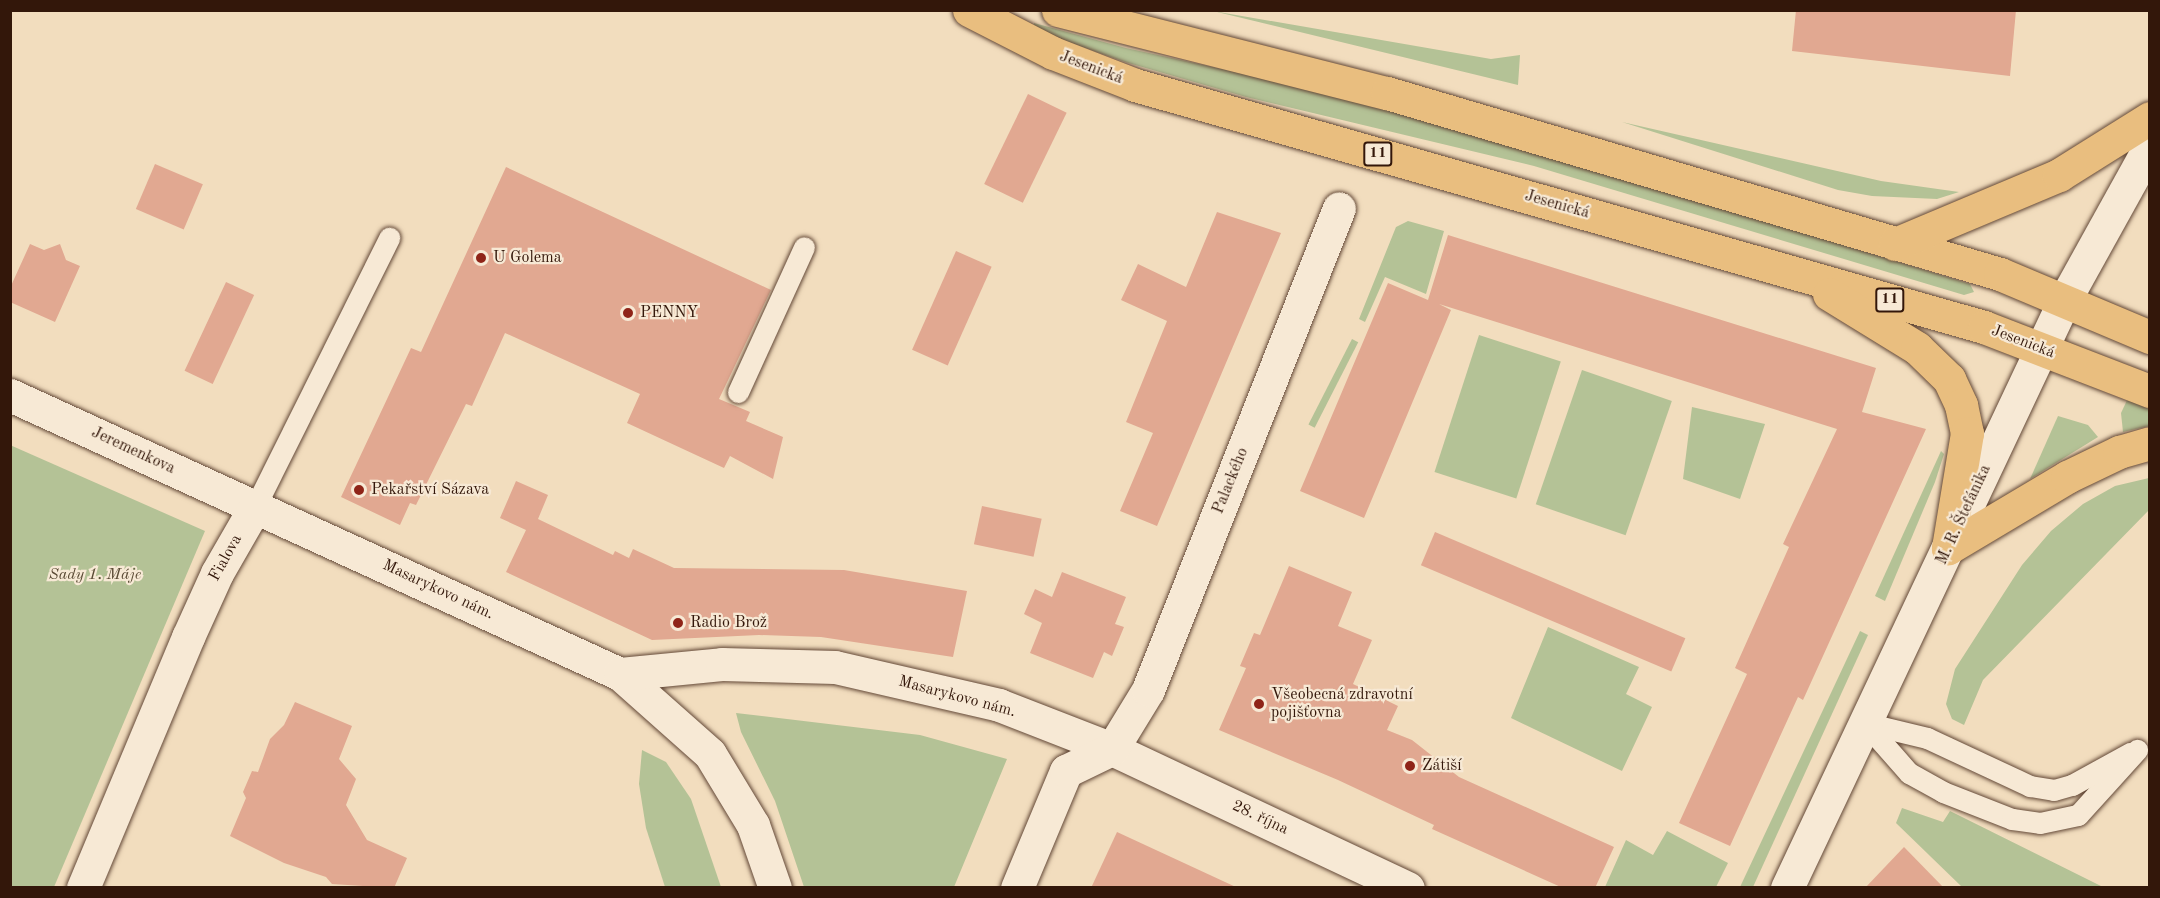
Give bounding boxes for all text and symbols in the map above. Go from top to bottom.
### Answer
street label: Jesenická [1057,47,1125,89]
road number: 11 [1363,142,1393,166]
street label: Jesenická [1522,187,1592,223]
place label: U Golema [493,248,562,268]
marker: U Golema [474,251,488,265]
road number: 11 [1875,288,1905,312]
place label: PENNY [640,303,698,323]
marker: PENNY [621,306,635,320]
street label: Jesenická [1989,321,2057,363]
street label: Jeremenkova [88,423,178,479]
street label: Palackého [1209,445,1253,517]
street label: M. R. Štefánika [1932,462,1996,568]
place label: Pekařství Sázava [371,480,489,500]
marker: Pekařství Sázava [352,483,366,497]
street label: Fialova [205,531,247,585]
street label: Masarykovo nám. [379,556,497,624]
park label: Sady 1. Máje [49,565,141,585]
place label: Radio Brož [690,613,767,633]
marker: Radio Brož [671,616,685,630]
street label: Masarykovo nám. [896,672,1018,722]
place label: Všeobecná zdravotní pojišťovna [1271,685,1413,723]
marker: Všeobecná zdravotní pojišťovna [1252,697,1266,711]
place label: Zátiší [1422,756,1462,776]
marker: Zátiší [1403,759,1417,773]
street label: 28. října [1229,797,1291,839]

